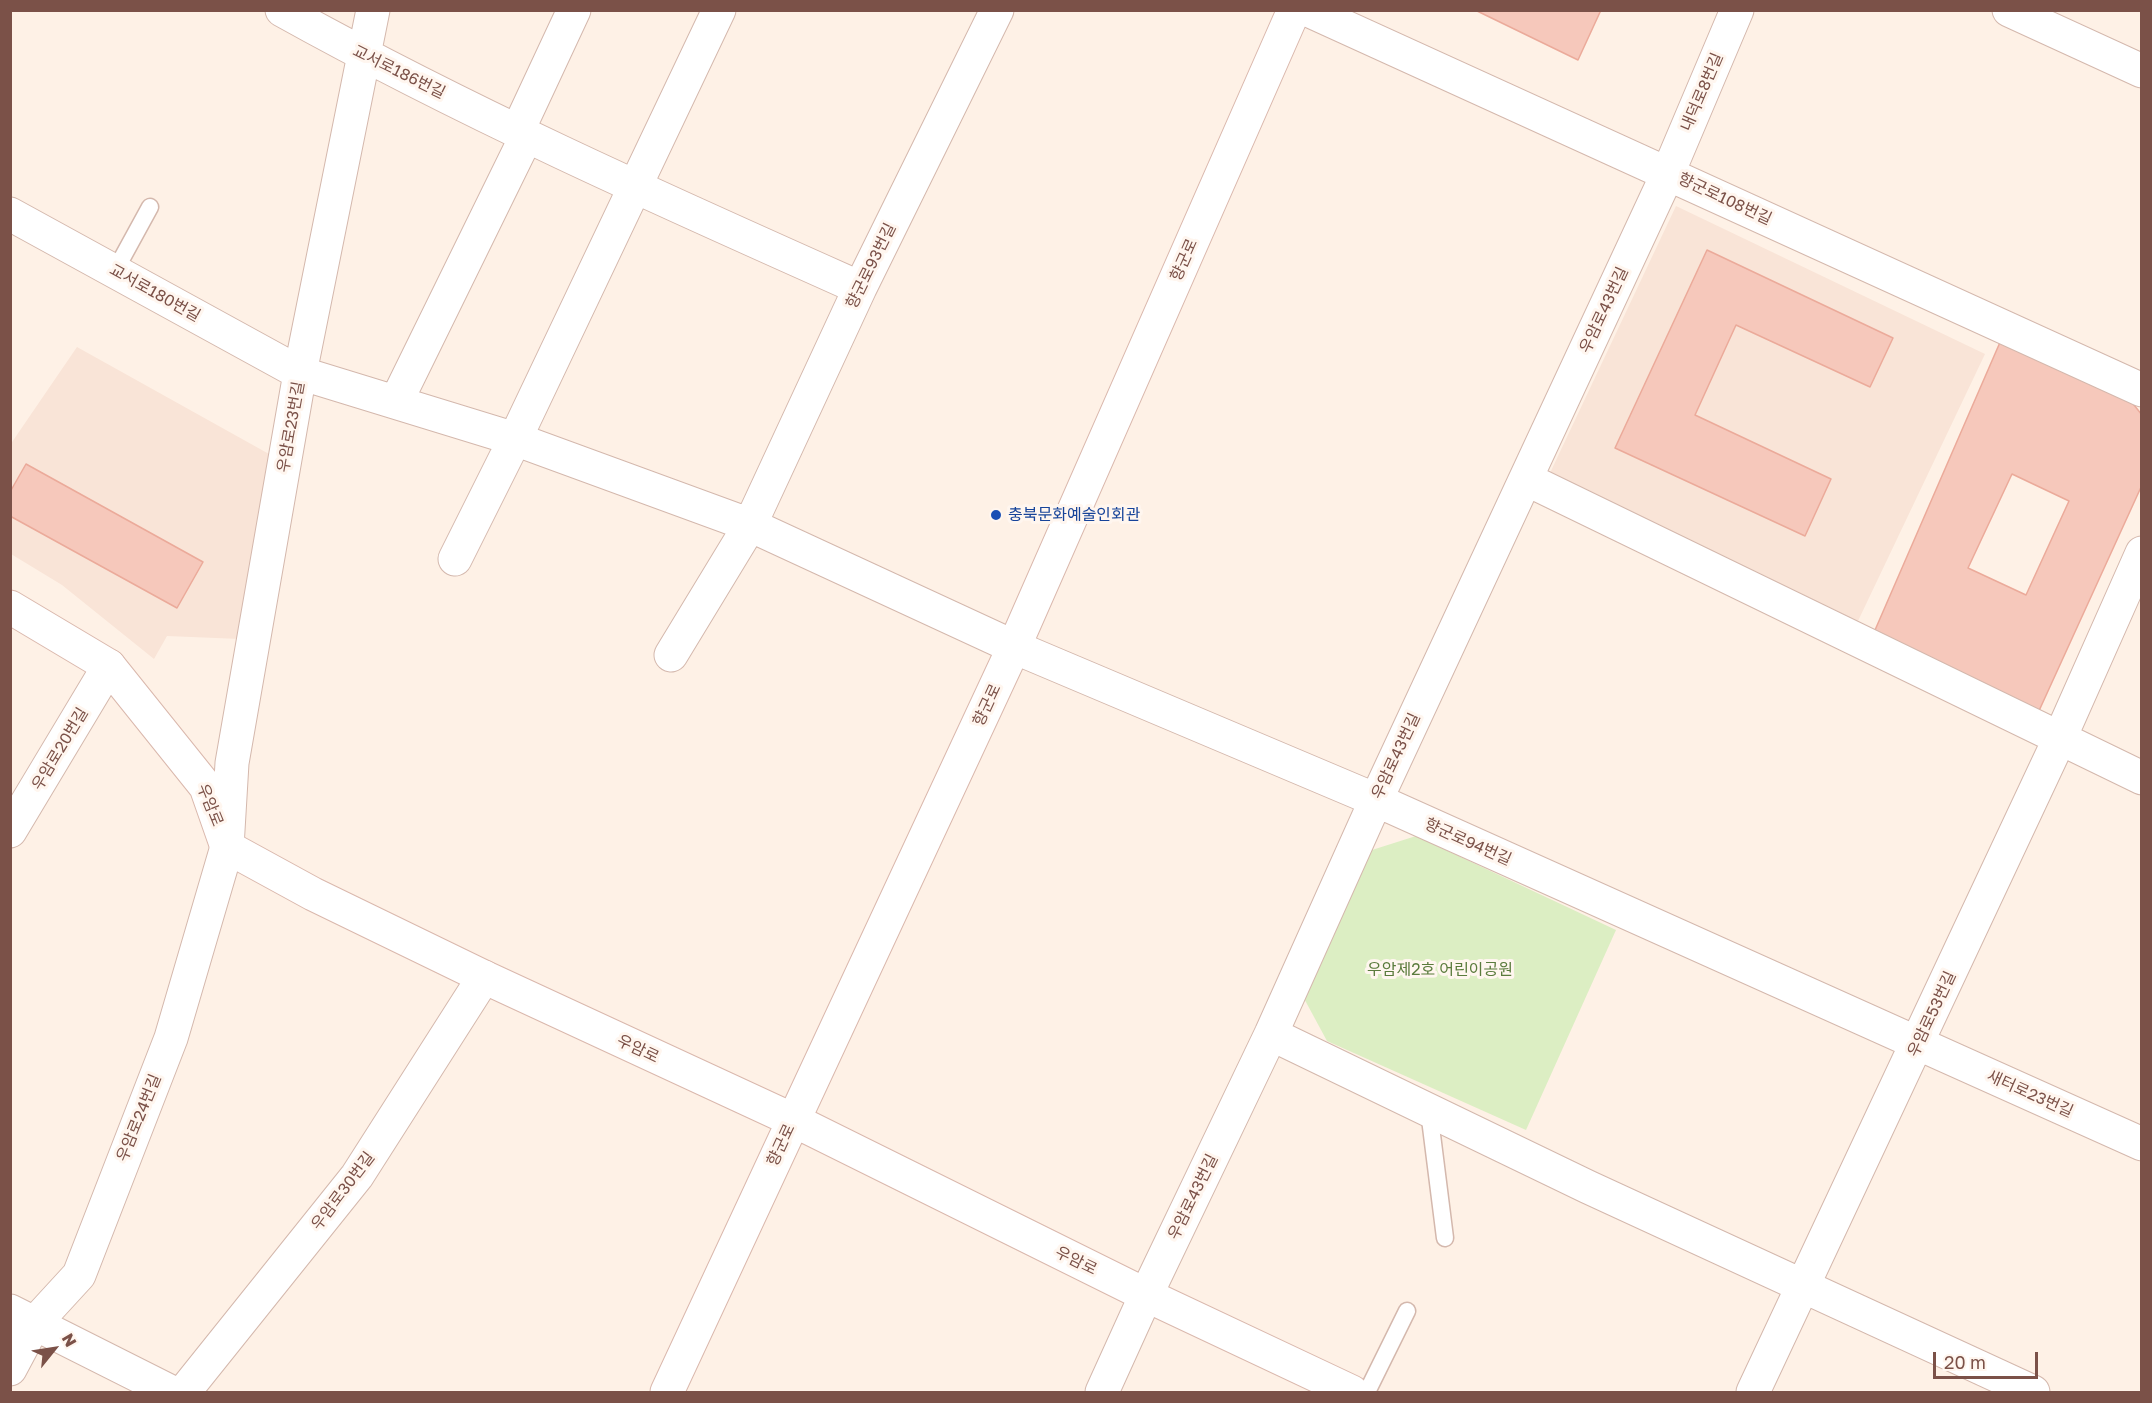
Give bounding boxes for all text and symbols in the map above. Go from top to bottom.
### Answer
street label: 교서로186번길 [349,41,449,103]
street label: 내덕로8번길 [1677,50,1727,134]
street label: 향군로108번길 [1675,169,1775,229]
street label: 향군로93번길 [842,220,900,312]
street label: 향군로 [1166,236,1202,284]
street label: 교서로180번길 [106,260,204,326]
street label: 우암로43번길 [1576,264,1632,356]
street label: 우암로23번길 [274,380,308,474]
place label: 충북문화예술인회관 [1008,505,1140,525]
marker: 충북문화예술인회관 [989,508,1003,522]
street label: 향군로 [969,681,1005,729]
street label: 우암로20번길 [28,704,92,794]
street label: 우암로43번길 [1368,710,1424,802]
street label: 우암로 [193,781,227,829]
street label: 향군로94번길 [1422,814,1514,870]
park label: 우암제2호 어린이공원 [1367,960,1513,980]
street label: 우암로53번길 [1904,968,1960,1060]
street label: 우암로 [614,1031,662,1067]
street label: 새터로23번길 [1984,1066,2076,1122]
street label: 우암로24번길 [113,1071,165,1165]
street label: 향군로 [763,1121,799,1169]
street label: 우암로30번길 [307,1148,379,1234]
street label: 우암로43번길 [1164,1151,1222,1243]
street label: 우암로 [1052,1243,1100,1279]
north arrow [24,1319,84,1379]
text: N [58,1330,81,1350]
scale bar [1936,1340,2041,1378]
text: 20 m [1944,1351,1986,1373]

